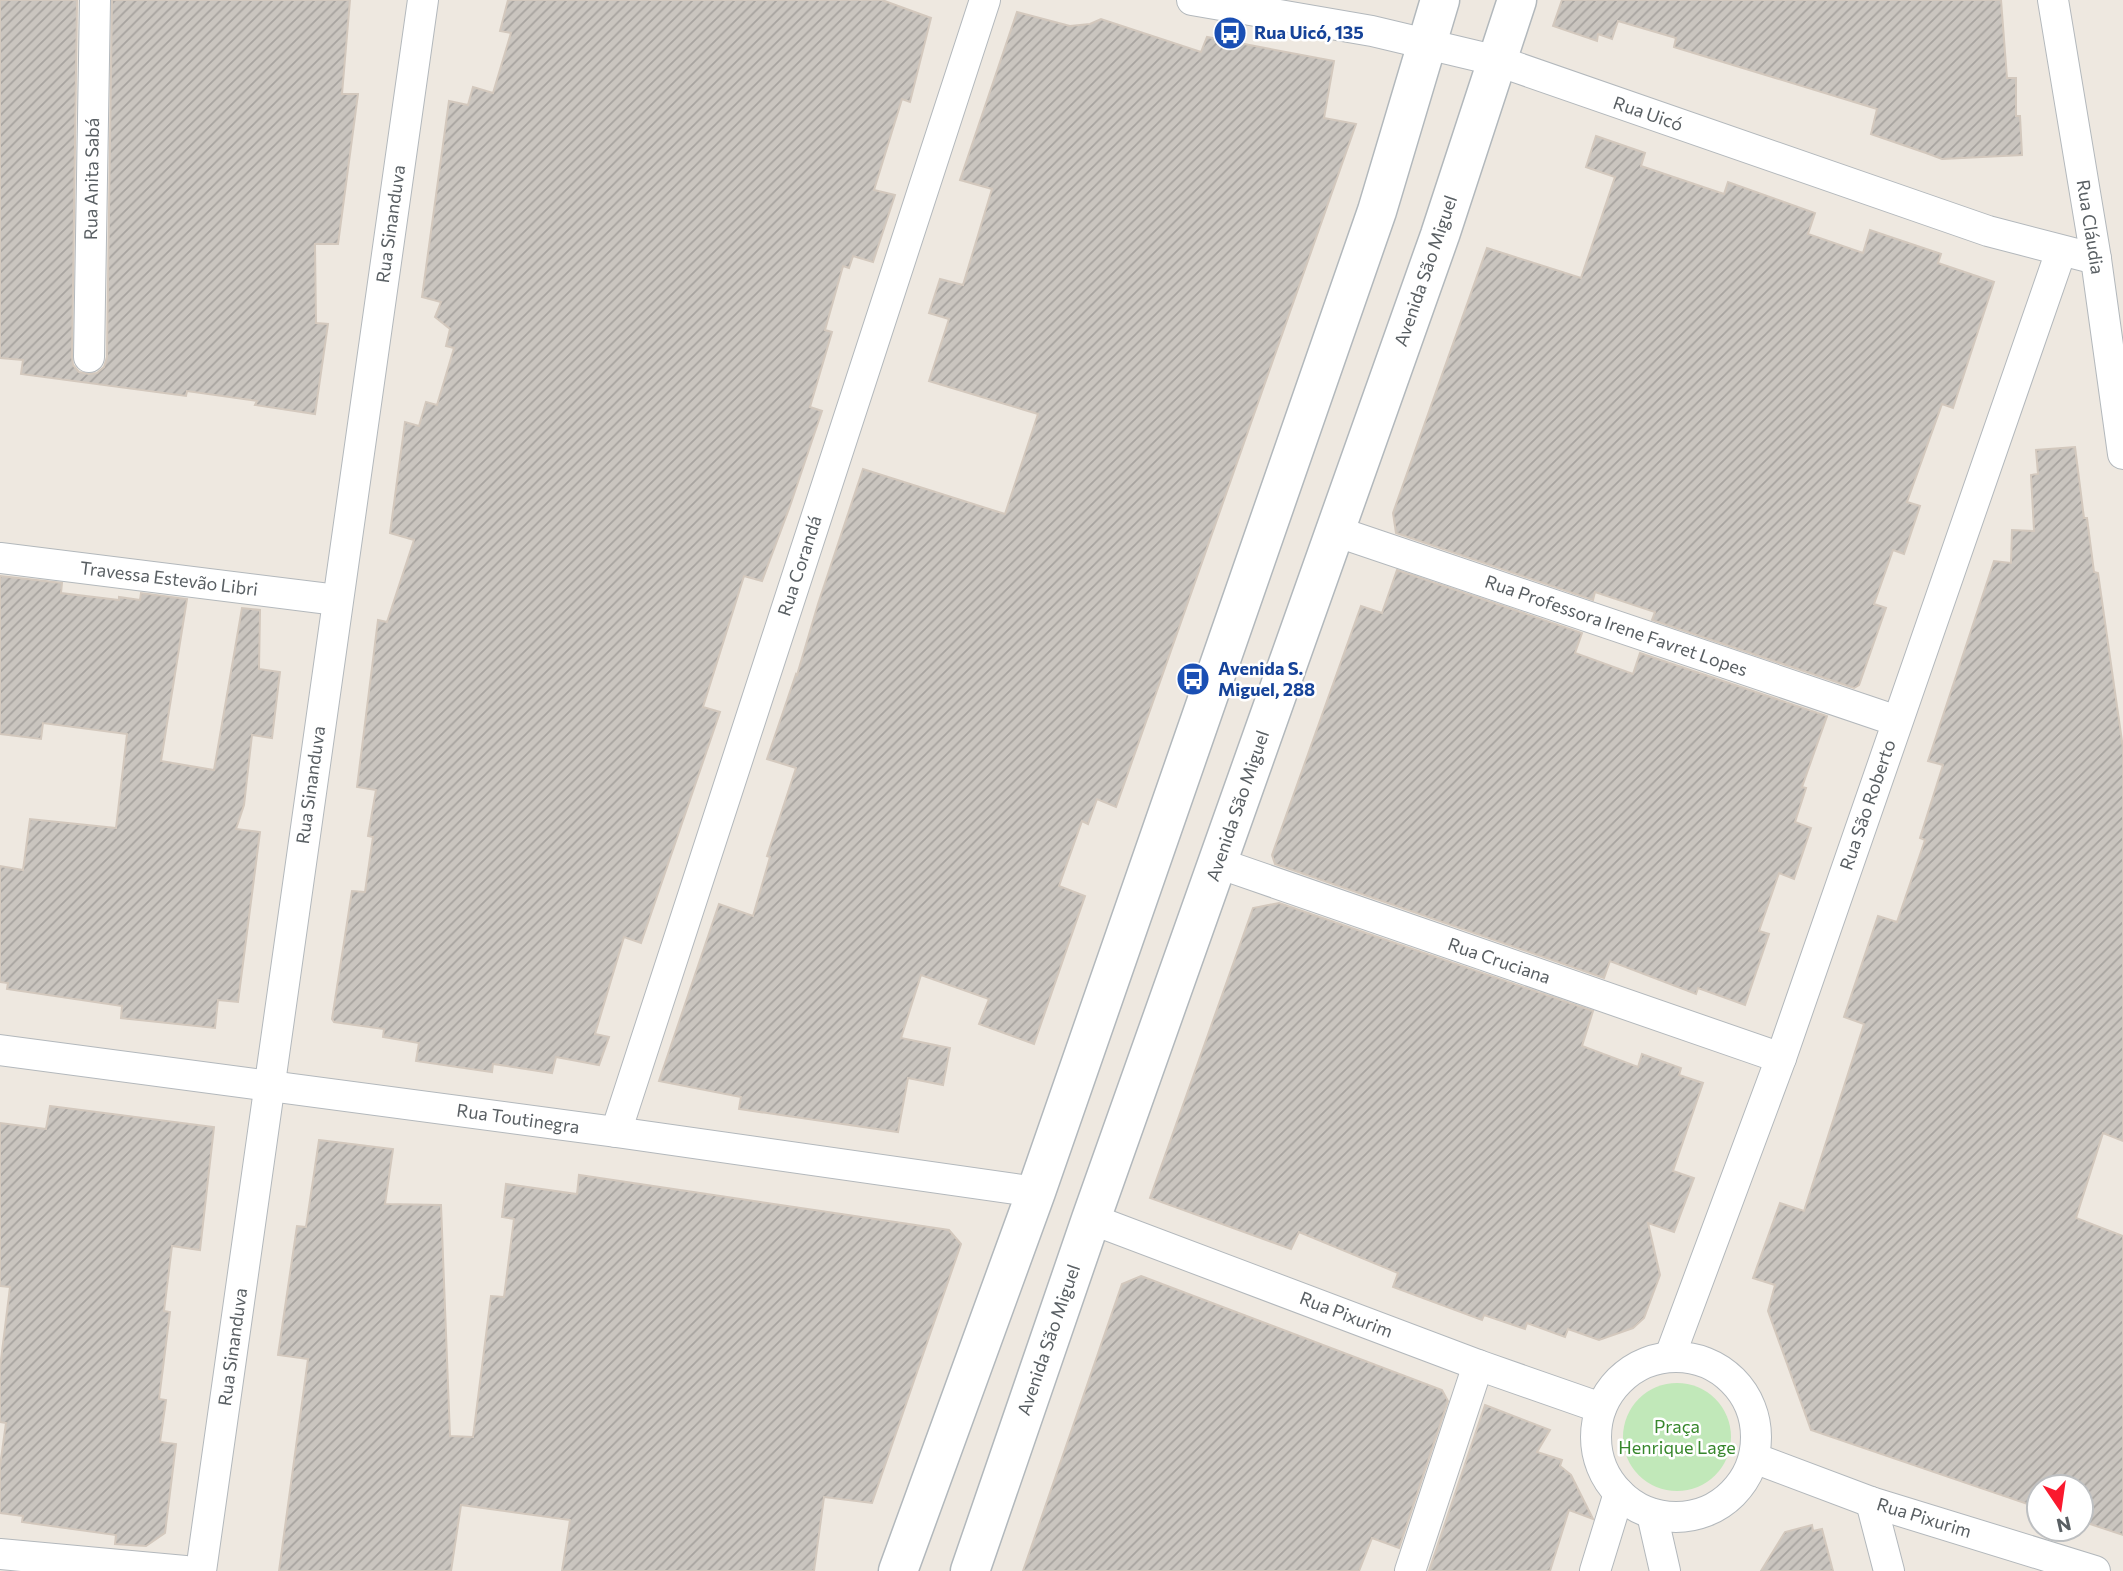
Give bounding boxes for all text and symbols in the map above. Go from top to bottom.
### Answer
bus stop icon: Rua Uicó, 135 [1211,14,1249,52]
place label: Rua Uicó, 135 [1254,21,1364,43]
street label: Rua Uicó [1611,91,1686,135]
street label: Rua Anita Sabá [79,118,103,240]
street label: Rua Sinanduva [371,163,409,284]
street label: Rua Cláudia [2073,178,2109,276]
street label: Avenida São Miguel [1389,192,1461,349]
street label: Rua Corandá [772,513,826,619]
street label: Travessa Estevão Libri [79,556,259,600]
street label: Rua Professora Irene Favret Lopes [1482,570,1751,680]
place label: Avenida S. Miguel, 288 [1218,657,1315,700]
bus stop icon: Avenida S. Miguel, 288 [1174,660,1212,698]
street label: Rua Sinanduva [291,724,329,845]
street label: Avenida São Miguel [1201,727,1273,884]
street label: Rua São Roberto [1834,737,1900,873]
street label: Rua Cruciana [1445,932,1554,988]
street label: Rua Toutinegra [455,1099,581,1138]
street label: Avenida São Miguel [1012,1261,1084,1418]
street label: Rua Sinanduva [213,1286,251,1407]
street label: Rua Pixurim [1297,1286,1396,1342]
park label: Praça Henrique Lage [1618,1415,1736,1458]
north arrow [2025,1473,2095,1543]
street label: Rua Pixurim [1874,1492,1974,1542]
text: N [2054,1512,2073,1538]

